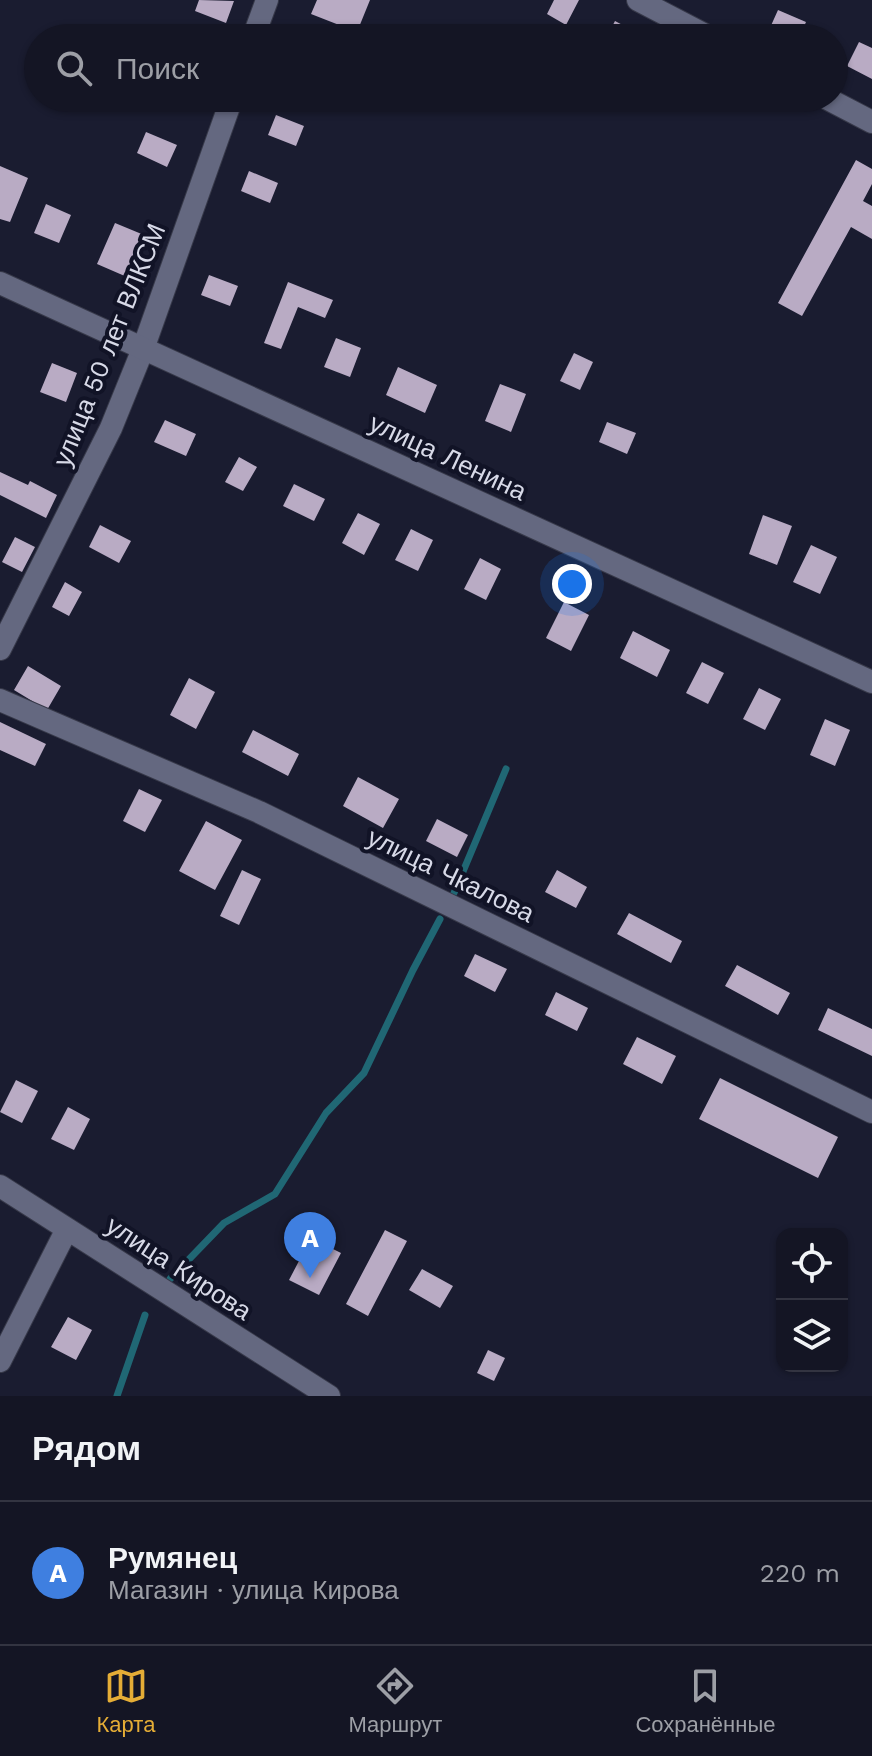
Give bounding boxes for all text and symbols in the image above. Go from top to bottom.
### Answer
search box [24,24,848,112]
icon: search [52,46,96,90]
text: Поиск [116,51,199,86]
street label: улица 50 лет ВЛКСМ [47,219,171,471]
street label: улица Ленина [365,408,532,507]
your location [552,564,592,604]
street label: улица Чкалова [363,822,540,929]
street label: улица Кирова [101,1210,258,1326]
pin: A [284,1212,336,1278]
map controls [776,1228,848,1372]
button: locate [776,1228,848,1300]
button: layers [776,1300,848,1372]
text: Рядом [32,1428,141,1468]
text: Румянец [108,1540,237,1575]
text: A [49,1558,67,1588]
text: 220 m [760,1558,840,1588]
text: Магазин · улица Кирова [108,1575,399,1605]
tab: Карта [97,1664,155,1738]
tab: Маршрут [349,1664,442,1738]
tab: Сохранённые [635,1664,775,1738]

